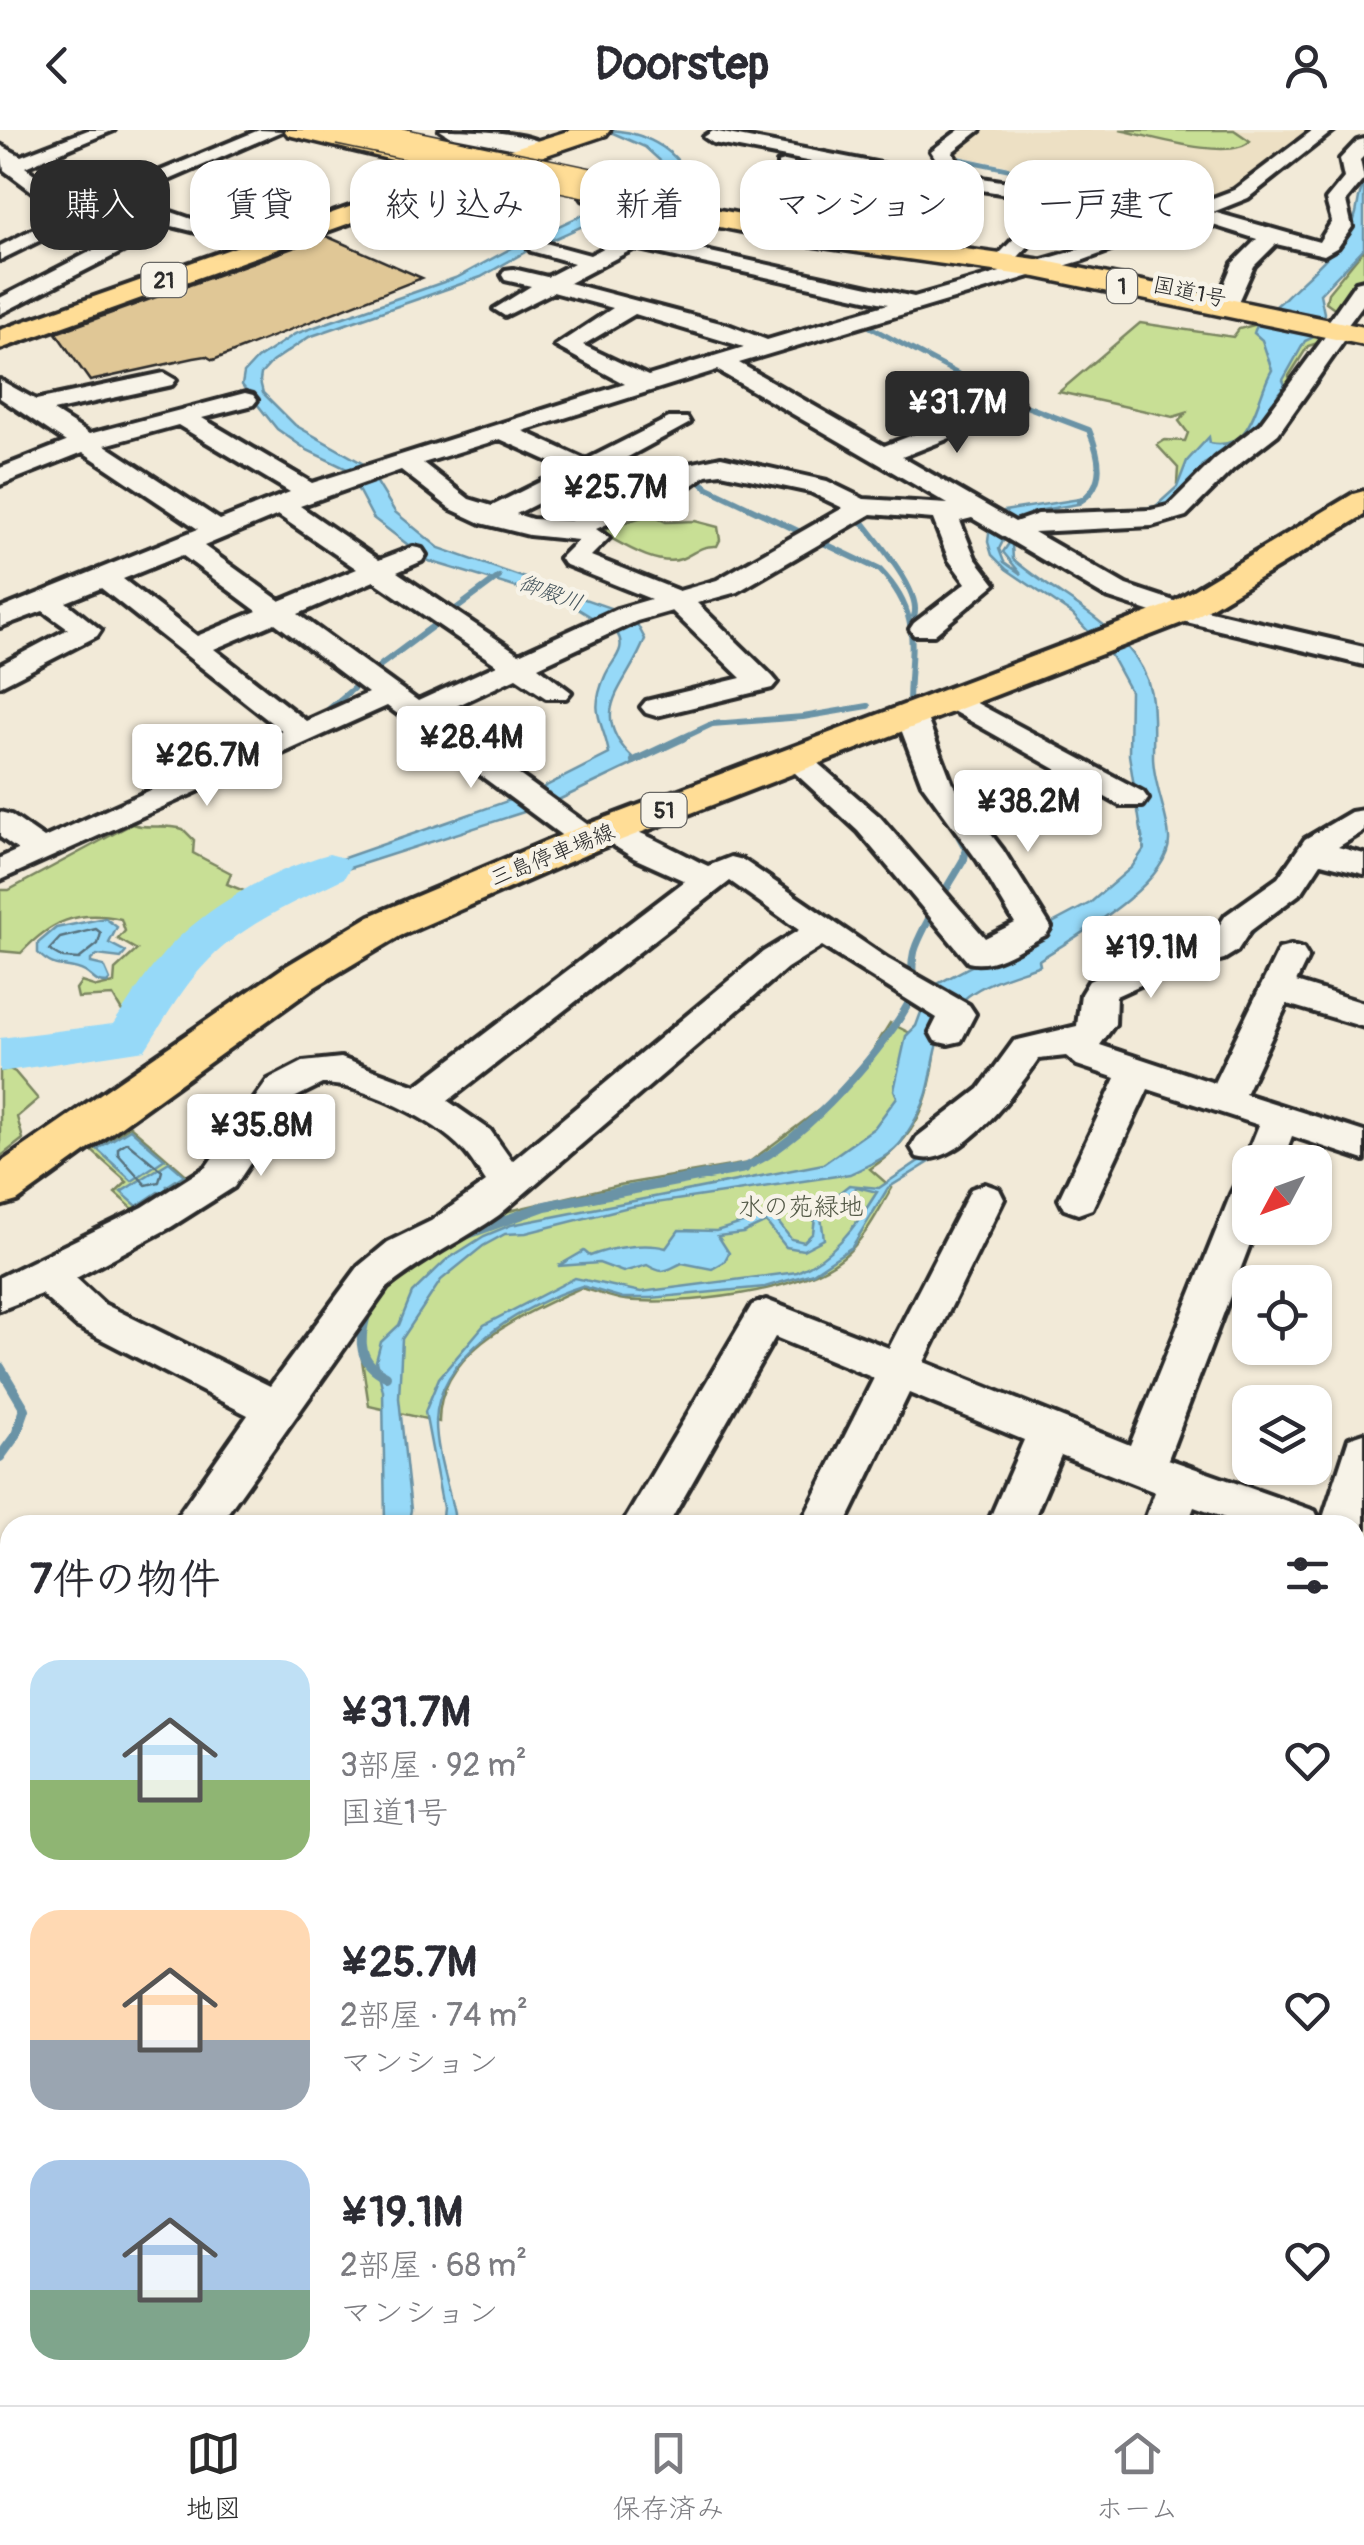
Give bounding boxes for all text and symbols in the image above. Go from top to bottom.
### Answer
text: Doorstep [595,37,769,93]
icon: back [30,38,85,93]
icon: person [1279,38,1334,93]
chip: 購入 [30,160,170,250]
chip: 賃貸 [190,160,330,250]
chip: 絞り込み [350,160,560,250]
chip: 新着 [580,160,720,250]
chip: マンション [740,160,984,250]
chip: 一戸建て [1004,160,1214,250]
road number: 21 [142,263,186,297]
road number: 1 [1107,269,1137,303]
street label: 国道1号 [1150,271,1229,313]
pin: ¥31.7M [876,371,1038,456]
text: ¥31.7M [907,383,1007,423]
pin: ¥25.7M [534,456,696,541]
text: ¥25.7M [563,468,667,508]
water label: 御殿川 [515,568,586,617]
pin: ¥28.4M [390,706,552,791]
text: ¥28.4M [419,718,523,758]
pin: ¥26.7M [126,724,288,809]
text: ¥26.7M [154,736,260,776]
pin: ¥38.2M [947,770,1109,855]
text: ¥38.2M [976,782,1080,822]
road number: 51 [642,793,686,827]
street label: 三島停車場線 [486,817,619,893]
pin: ¥19.1M [1070,916,1232,1001]
text: ¥19.1M [1104,928,1198,968]
pin: ¥35.8M [180,1094,342,1179]
text: ¥35.8M [209,1106,313,1146]
north arrow [1232,1145,1332,1245]
map controls [1232,1145,1332,1485]
park label: 水の苑緑地 [738,1192,864,1223]
button: locate [1232,1265,1332,1365]
button: layers [1232,1385,1332,1485]
icon: filters [1280,1548,1335,1603]
text: 7件の物件 [30,1554,220,1606]
text: ¥31.7M [340,1687,471,1739]
icon: home [110,1700,230,1820]
icon: heart [1280,1733,1335,1788]
text: 3部屋 · 92 m² [340,1746,527,1786]
text: 国道1号 [340,1793,449,1833]
text: ¥25.7M [340,1937,477,1989]
icon: home [110,1950,230,2070]
icon: heart [1280,1983,1335,2038]
text: 2部屋 · 74 m² [340,1996,528,2036]
text: マンション [340,2043,499,2083]
text: ¥19.1M [340,2187,463,2239]
icon: home [110,2200,230,2320]
icon: heart [1280,2233,1335,2288]
text: 2部屋 · 68 m² [340,2246,527,2286]
text: マンション [340,2293,499,2333]
tab: 地図 [186,2426,242,2527]
tab: 保存済み [613,2426,725,2527]
tab: ホーム [1096,2426,1178,2527]

